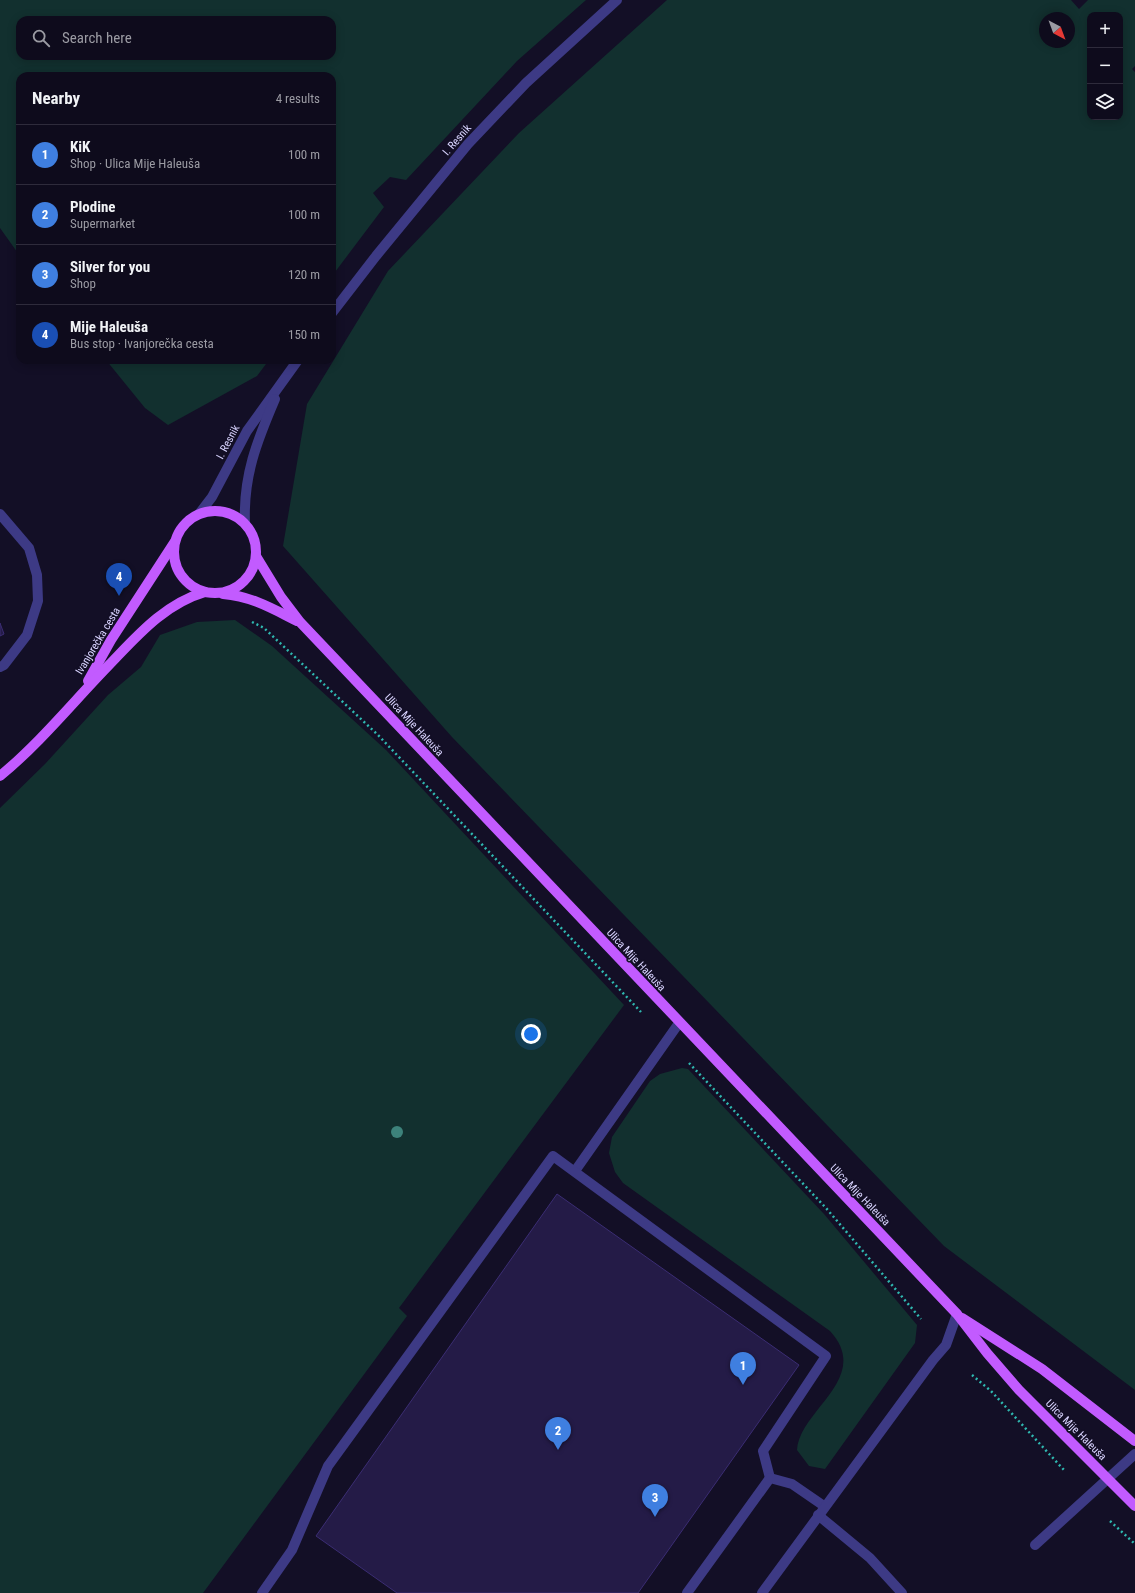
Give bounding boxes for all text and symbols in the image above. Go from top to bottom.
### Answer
north arrow [1039,12,1075,48]
map controls [1087,12,1123,120]
button: + [1087,12,1123,48]
search box [16,16,336,60]
icon: search [30,27,52,49]
text: Search here [62,29,132,47]
button: − [1087,48,1123,84]
button: layers [1087,84,1123,120]
text: Nearby [32,88,80,108]
text: 4 results [276,91,320,106]
street label: I. Resnik [440,122,474,158]
text: KiK [70,138,90,156]
text: 1 [42,147,48,162]
text: 100 m [288,147,320,162]
text: Shop · Ulica Mije Haleuša [70,156,200,171]
text: Plodine [70,198,116,216]
text: 2 [42,207,48,222]
text: 100 m [288,207,320,222]
text: Supermarket [70,216,135,231]
text: Silver for you [70,258,150,276]
text: 3 [42,267,48,282]
text: 120 m [288,267,320,282]
text: Shop [70,276,96,291]
text: Mije Haleuša [70,318,148,336]
text: 4 [42,327,48,342]
text: 150 m [288,327,320,342]
text: Bus stop · Ivanjorečka cesta [70,336,214,351]
street label: I. Resnik [214,423,242,461]
pin: 4 [106,563,132,596]
street label: Ivanjorečka cesta [73,605,123,677]
street label: Ulica Mije Haleuša [382,691,446,759]
street label: Ulica Mije Haleuša [604,926,668,994]
your location [521,1024,541,1044]
street label: Ulica Mije Haleuša [827,1162,893,1228]
pin: 1 [730,1352,756,1385]
street label: Ulica Mije Haleuša [1043,1397,1109,1463]
pin: 2 [545,1417,571,1450]
pin: 3 [642,1484,668,1517]

